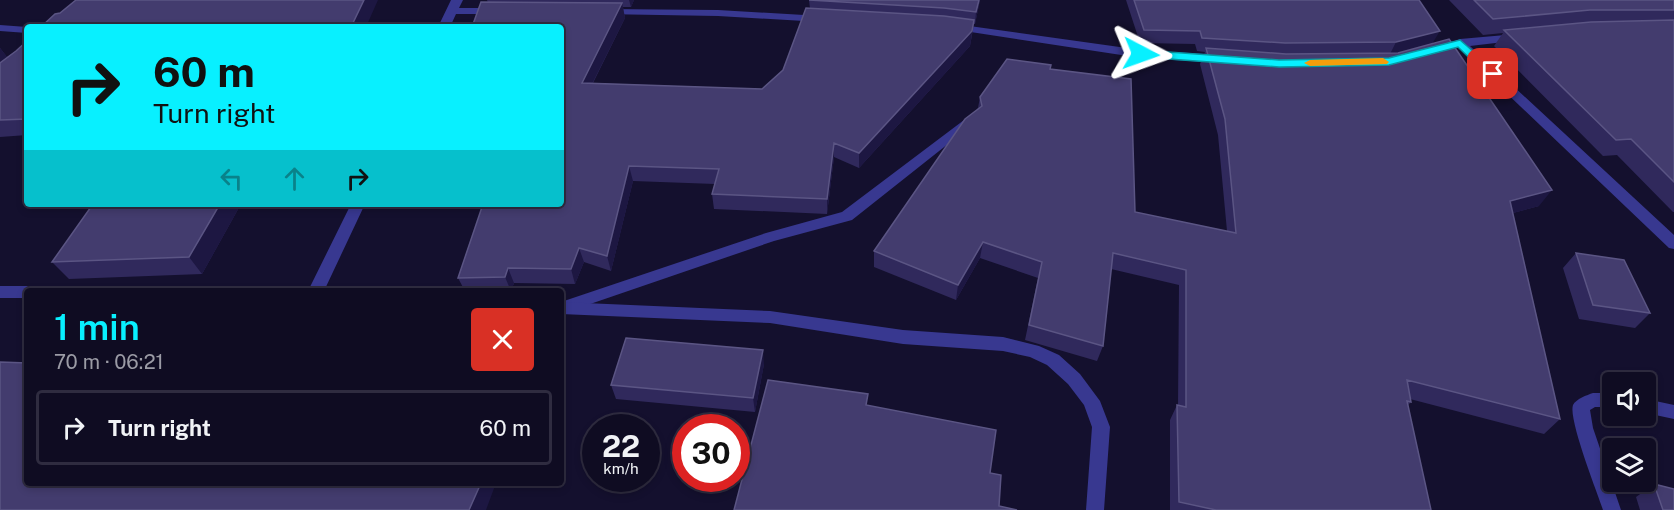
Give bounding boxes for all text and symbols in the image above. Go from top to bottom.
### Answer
position arrow [1109,22,1173,86]
text: 60 m [153,47,255,96]
icon: right [54,48,132,126]
pin [1467,48,1518,99]
icon: arrive [1476,57,1509,90]
text: Turn right [153,97,276,129]
icon: left [215,162,248,195]
icon: ahead [278,162,311,195]
icon: right [341,162,374,195]
text: 1 min [54,306,140,348]
button: close [471,308,534,371]
text: 70 m · 06:21 [54,350,164,374]
map controls [1602,372,1656,492]
button: sound [1602,372,1656,426]
icon: right [57,411,90,444]
speed limit sign: 30 [672,414,750,492]
text: Turn right [108,415,211,441]
text: 60 m [480,415,531,441]
text: 22 [602,428,640,464]
button: layers [1602,438,1656,492]
text: km/h [603,460,639,477]

